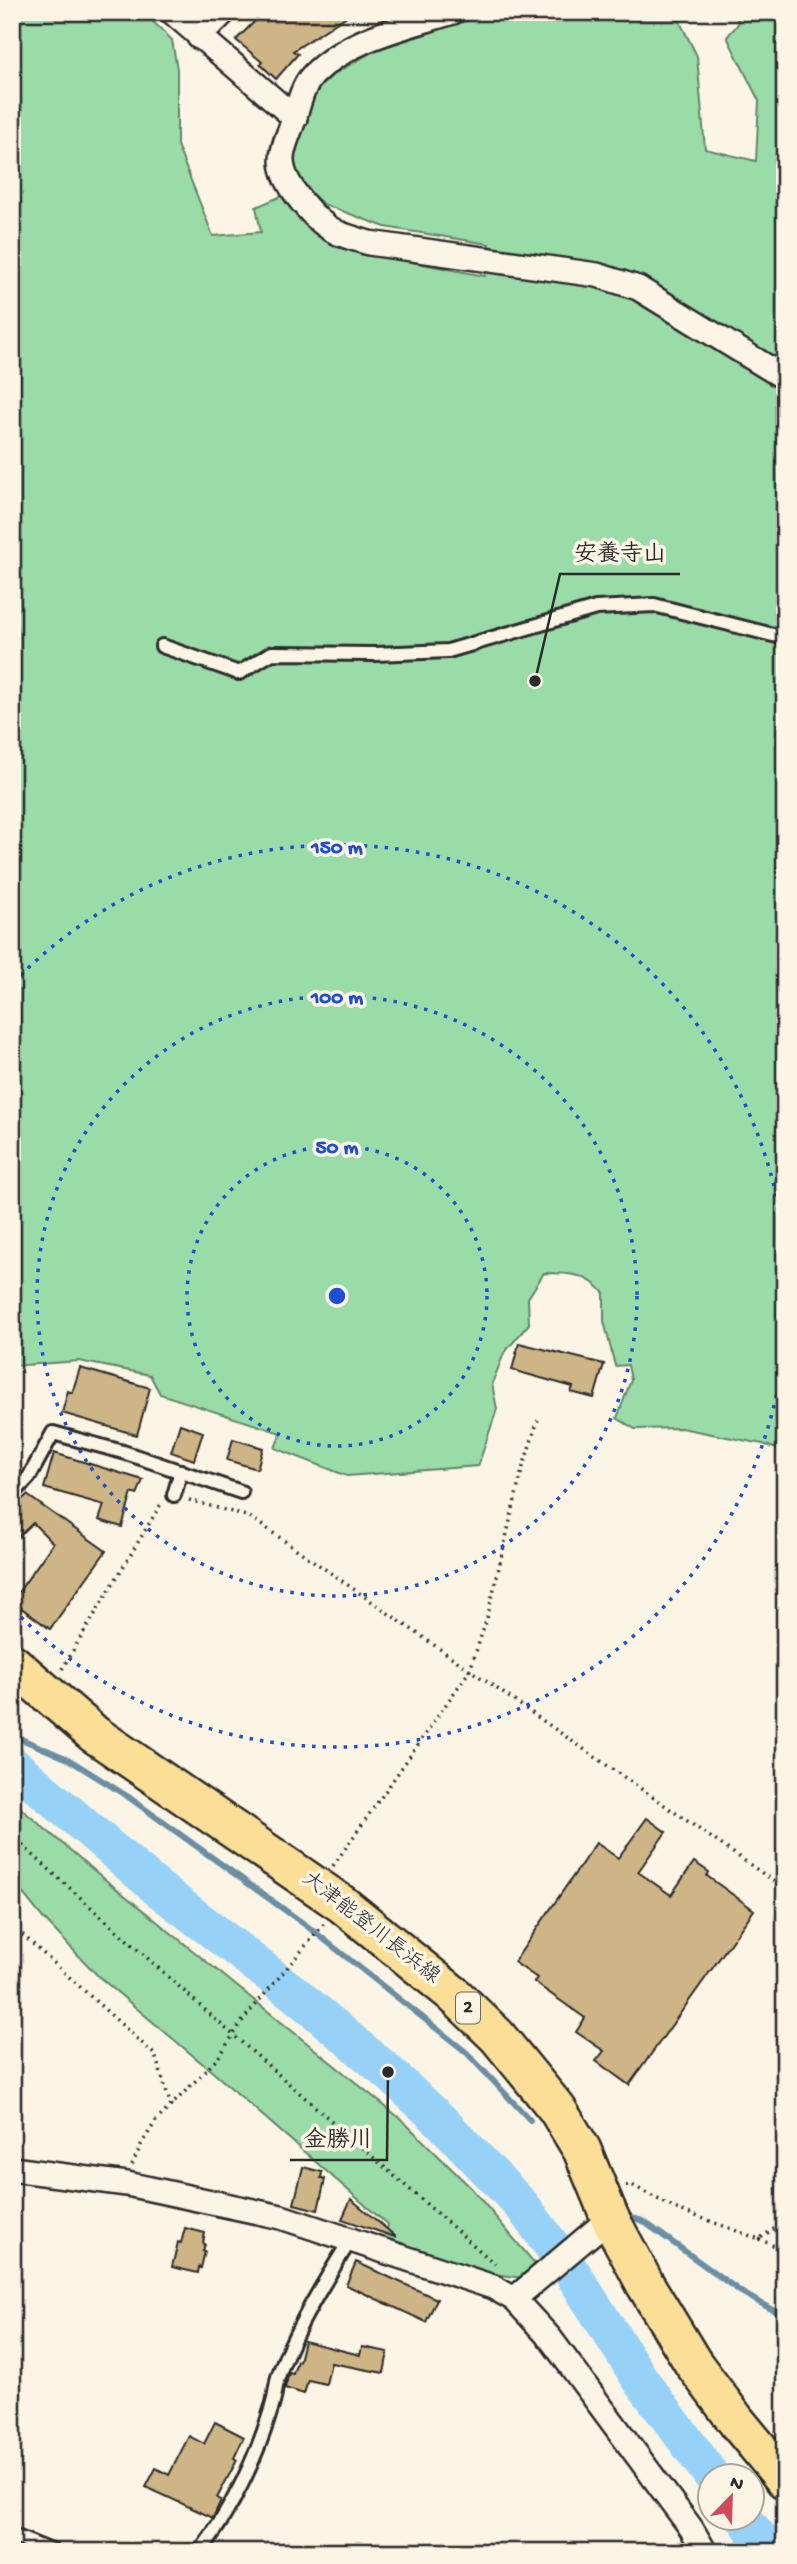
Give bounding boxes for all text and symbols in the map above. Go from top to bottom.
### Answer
callout: 安養寺山 [560,530,680,574]
text: 安養寺山 [574,540,666,569]
text: 150 m [310,837,363,862]
text: 100 m [310,987,363,1012]
text: 50 m [316,1137,359,1162]
centre of rings [325,1284,349,1308]
street label: 大津能登川長浜線 [296,1867,445,1991]
road number: 2 [456,1992,480,2024]
callout: 金勝川 [290,2116,387,2160]
text: 金勝川 [304,2127,373,2155]
north arrow [696,2462,766,2532]
text: N [726,2472,746,2498]

